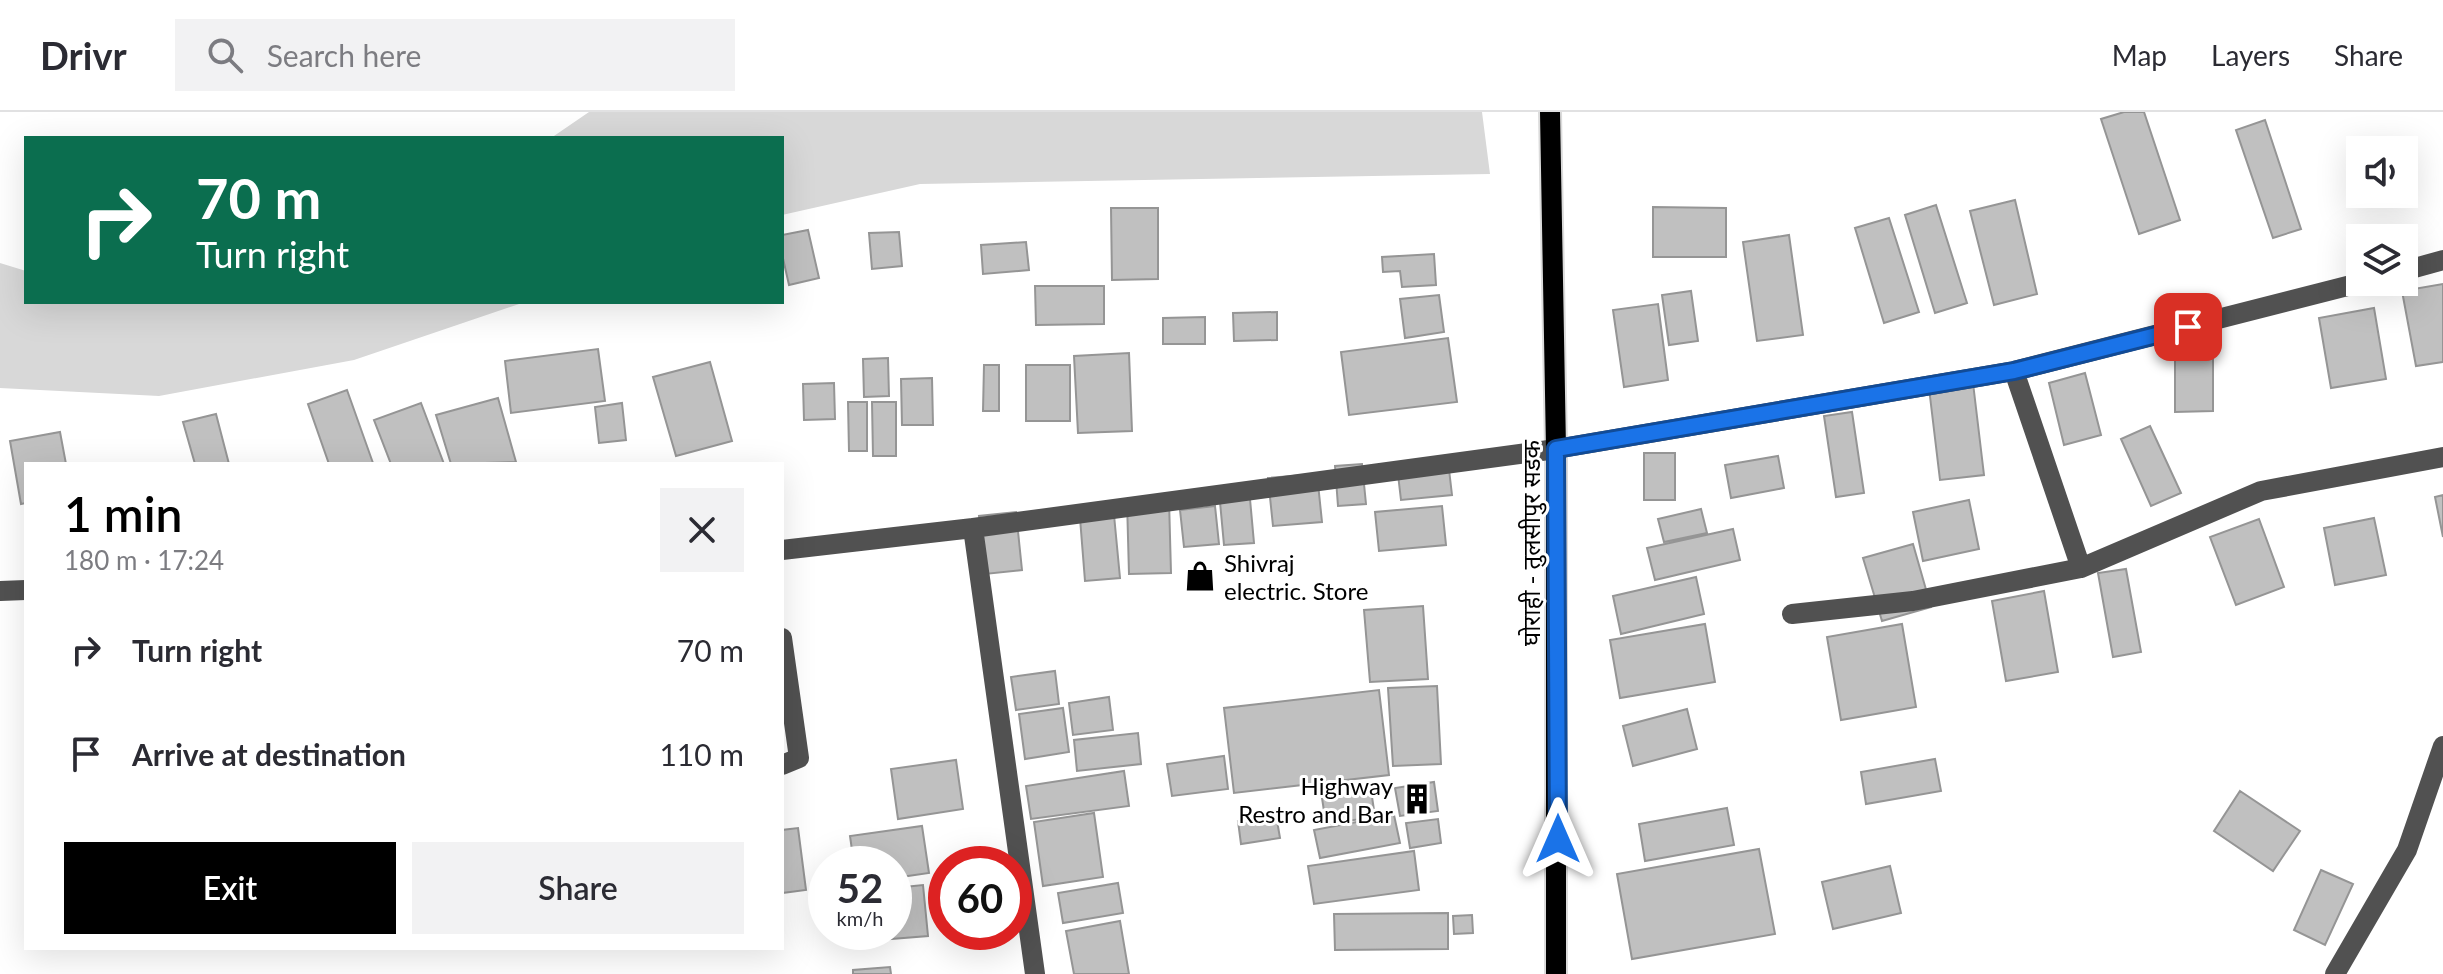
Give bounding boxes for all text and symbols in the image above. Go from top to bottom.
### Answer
search box [175,19,735,91]
text: Drivr [40,32,127,78]
icon: search [203,33,247,77]
text: Search here [267,37,421,73]
text: Map [2112,38,2167,72]
text: Layers [2211,38,2290,72]
text: Share [2334,38,2403,72]
map controls [2346,136,2418,296]
button: sound [2346,136,2418,208]
text: 70 m [196,164,321,231]
icon: right [64,168,168,272]
button: layers [2346,224,2418,296]
text: Turn right [196,232,349,276]
pin [2154,293,2222,361]
icon: arrive [2166,305,2210,349]
street label: घोराही - तुलसीपुर सडक [1516,439,1547,646]
text: 1 min [64,485,182,542]
button: close [660,488,744,572]
text: 180 m · 17:24 [64,544,224,576]
place label: Shivraj electric. Store [1224,548,1368,605]
shop icon: Shivraj electric. Store [1183,559,1217,593]
icon: right [64,628,108,672]
text: Turn right [132,632,262,668]
text: 70 m [677,632,744,668]
icon: arrive [64,732,108,776]
text: Arrive at destination [132,736,406,772]
text: 110 m [659,736,744,772]
place label: Highway Restro and Bar [1238,771,1394,828]
building icon: Highway Restro and Bar [1400,782,1434,816]
position arrow [1516,797,1600,881]
button: Exit [64,842,396,934]
button: Share [412,842,744,934]
speed limit sign: 60 [928,846,1032,950]
text: 52 [837,864,883,912]
text: km/h [837,906,883,930]

